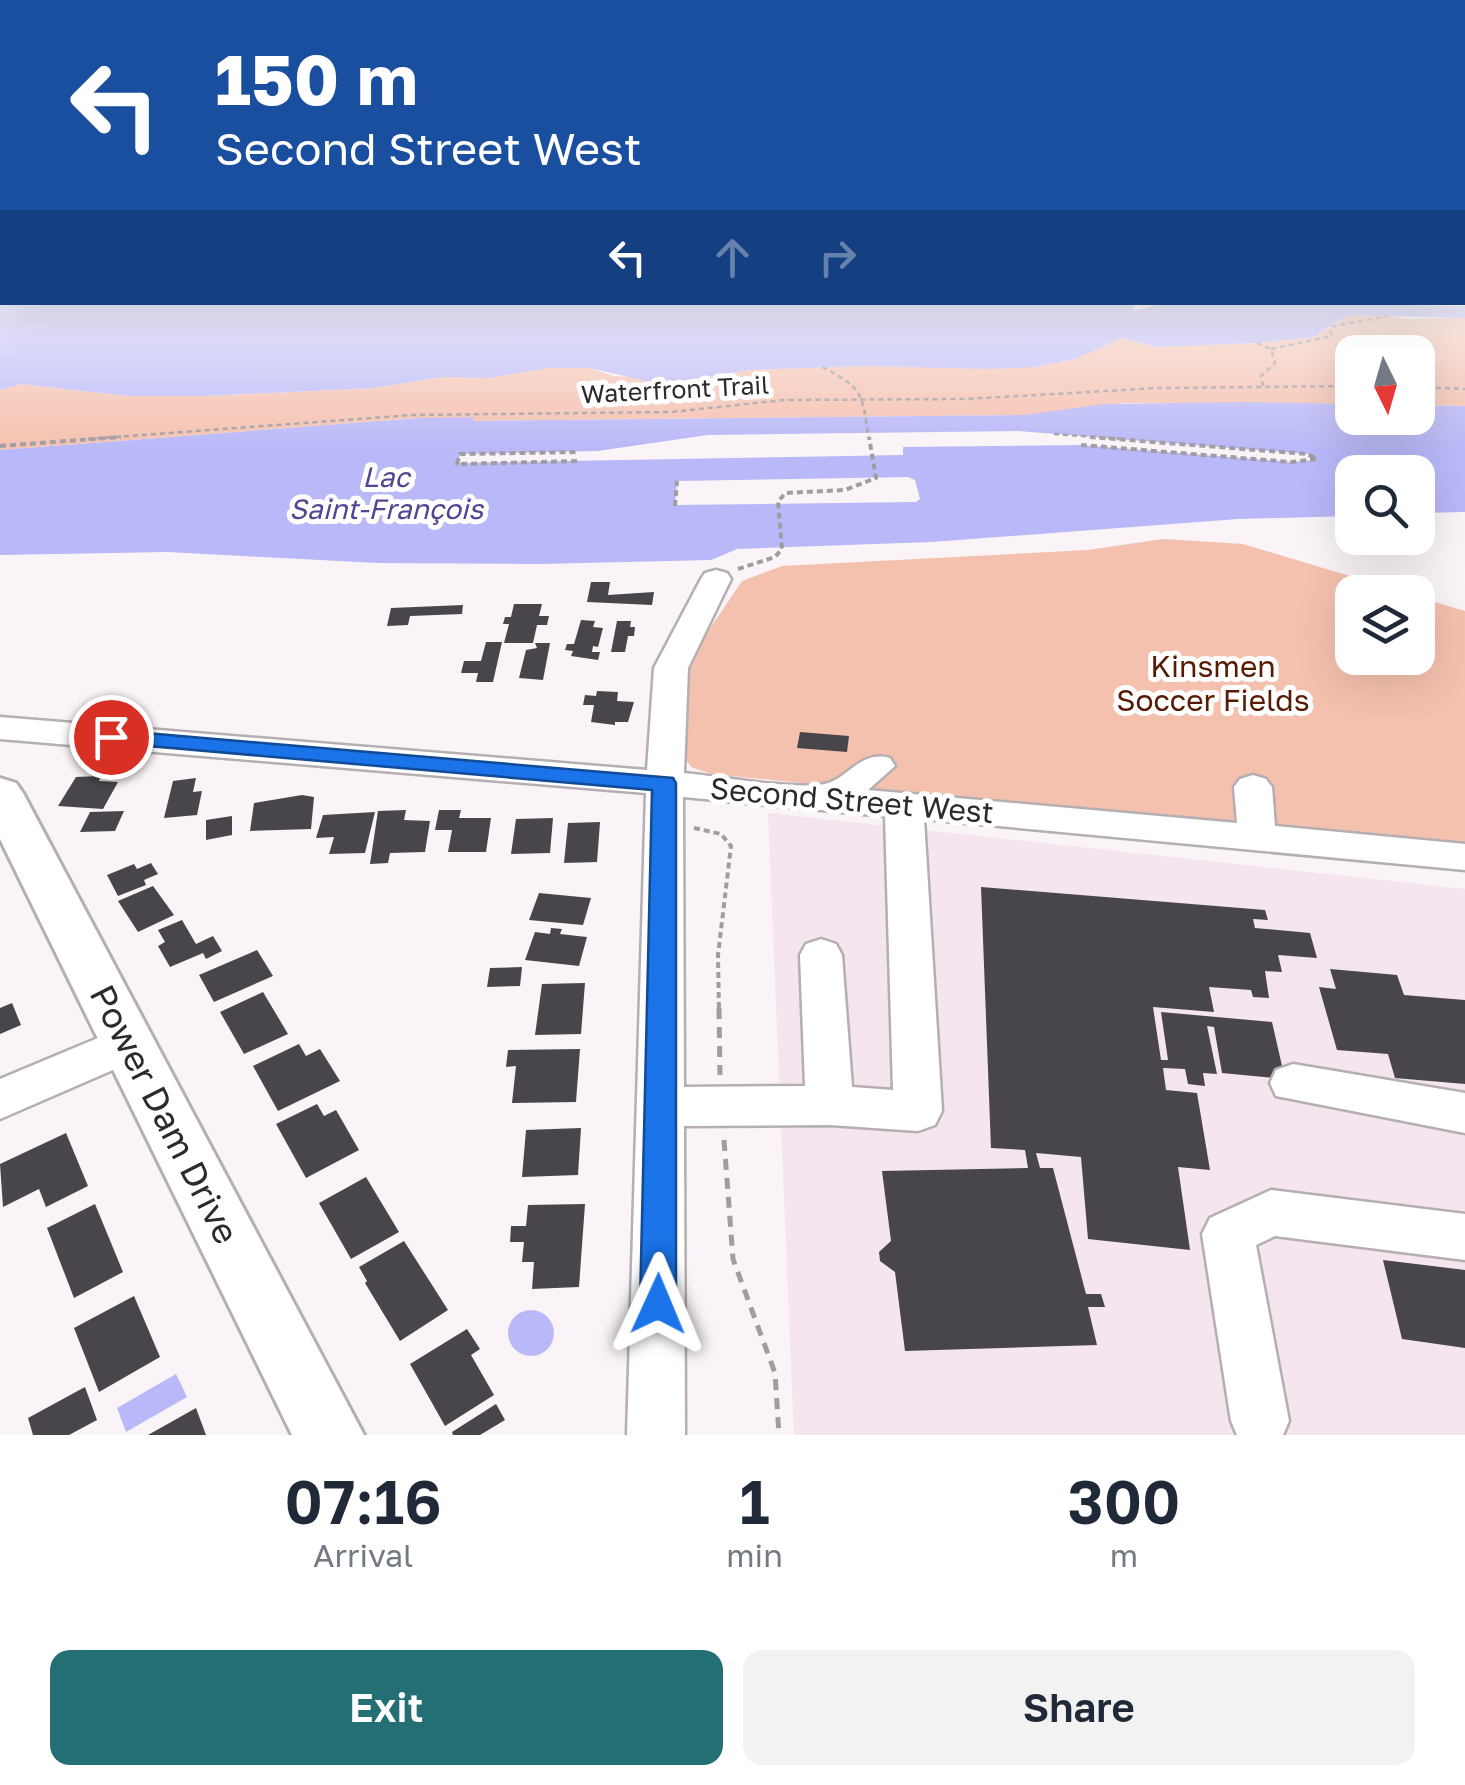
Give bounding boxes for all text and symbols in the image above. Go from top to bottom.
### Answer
text: 150 m [215,36,418,120]
icon: left [50,40,180,170]
text: Second Street West [215,121,642,175]
icon: left [600,230,655,285]
icon: ahead [705,230,760,285]
icon: right [810,230,865,285]
north arrow [1335,335,1435,435]
map controls [1335,335,1435,675]
street label: Waterfront Trail [580,369,770,409]
button: search [1335,455,1435,555]
water label: Lac Saint-François [289,460,484,525]
button: layers [1335,575,1435,675]
park label: Kinsmen Soccer Fields [1116,648,1310,718]
pin [69,695,154,780]
icon: arrive [84,710,139,765]
street label: Second Street West [709,770,995,830]
street label: Power Dam Drive [82,978,248,1250]
position arrow [606,1252,710,1356]
text: 07:16 [285,1465,442,1537]
text: 1 [739,1465,770,1537]
text: 300 [1067,1465,1180,1537]
text: Arrival [313,1536,413,1574]
text: min [726,1536,783,1574]
text: m [1110,1536,1138,1574]
button: Exit [50,1650,723,1765]
button: Share [743,1650,1415,1765]

